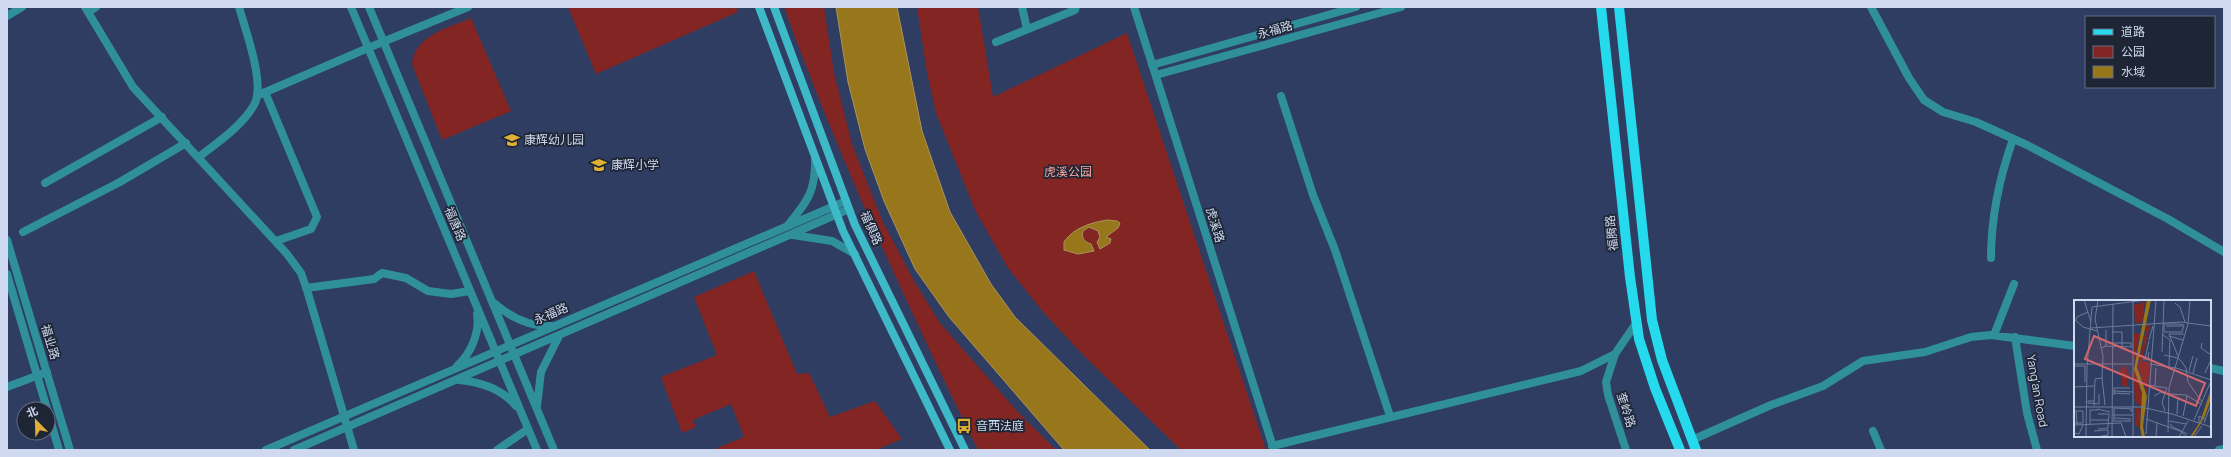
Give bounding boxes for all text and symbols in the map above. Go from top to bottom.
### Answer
street label: 永福路 [1255,16,1295,43]
legend [2085,16,2215,88]
text: 道路 [2121,23,2145,40]
text: 公园 [2121,43,2145,60]
text: 水域 [2121,63,2145,80]
school or university icon: 康辉幼儿园 [503,131,521,149]
place label: 康辉幼儿园 [524,131,584,148]
school or university icon: 康辉小学 [590,156,608,174]
place label: 康辉小学 [611,156,659,173]
park label: 虎溪公园 [1044,163,1092,180]
street label: 福唐路 [441,204,470,244]
street label: 虎溪路 [1202,205,1229,245]
street label: 福俱路 [856,208,887,248]
street label: 福腾路 [1601,214,1622,252]
street label: 永福路 [531,299,571,328]
inset map [2074,300,2211,437]
street label: 福业路 [37,322,64,362]
street label: Yang'an Road [2023,353,2052,429]
street label: 奎岭路 [1613,390,1640,430]
north arrow [16,401,56,441]
text: 北 [24,402,40,420]
bus stop icon: 音西法庭 [955,417,973,435]
place label: 音西法庭 [976,417,1024,434]

